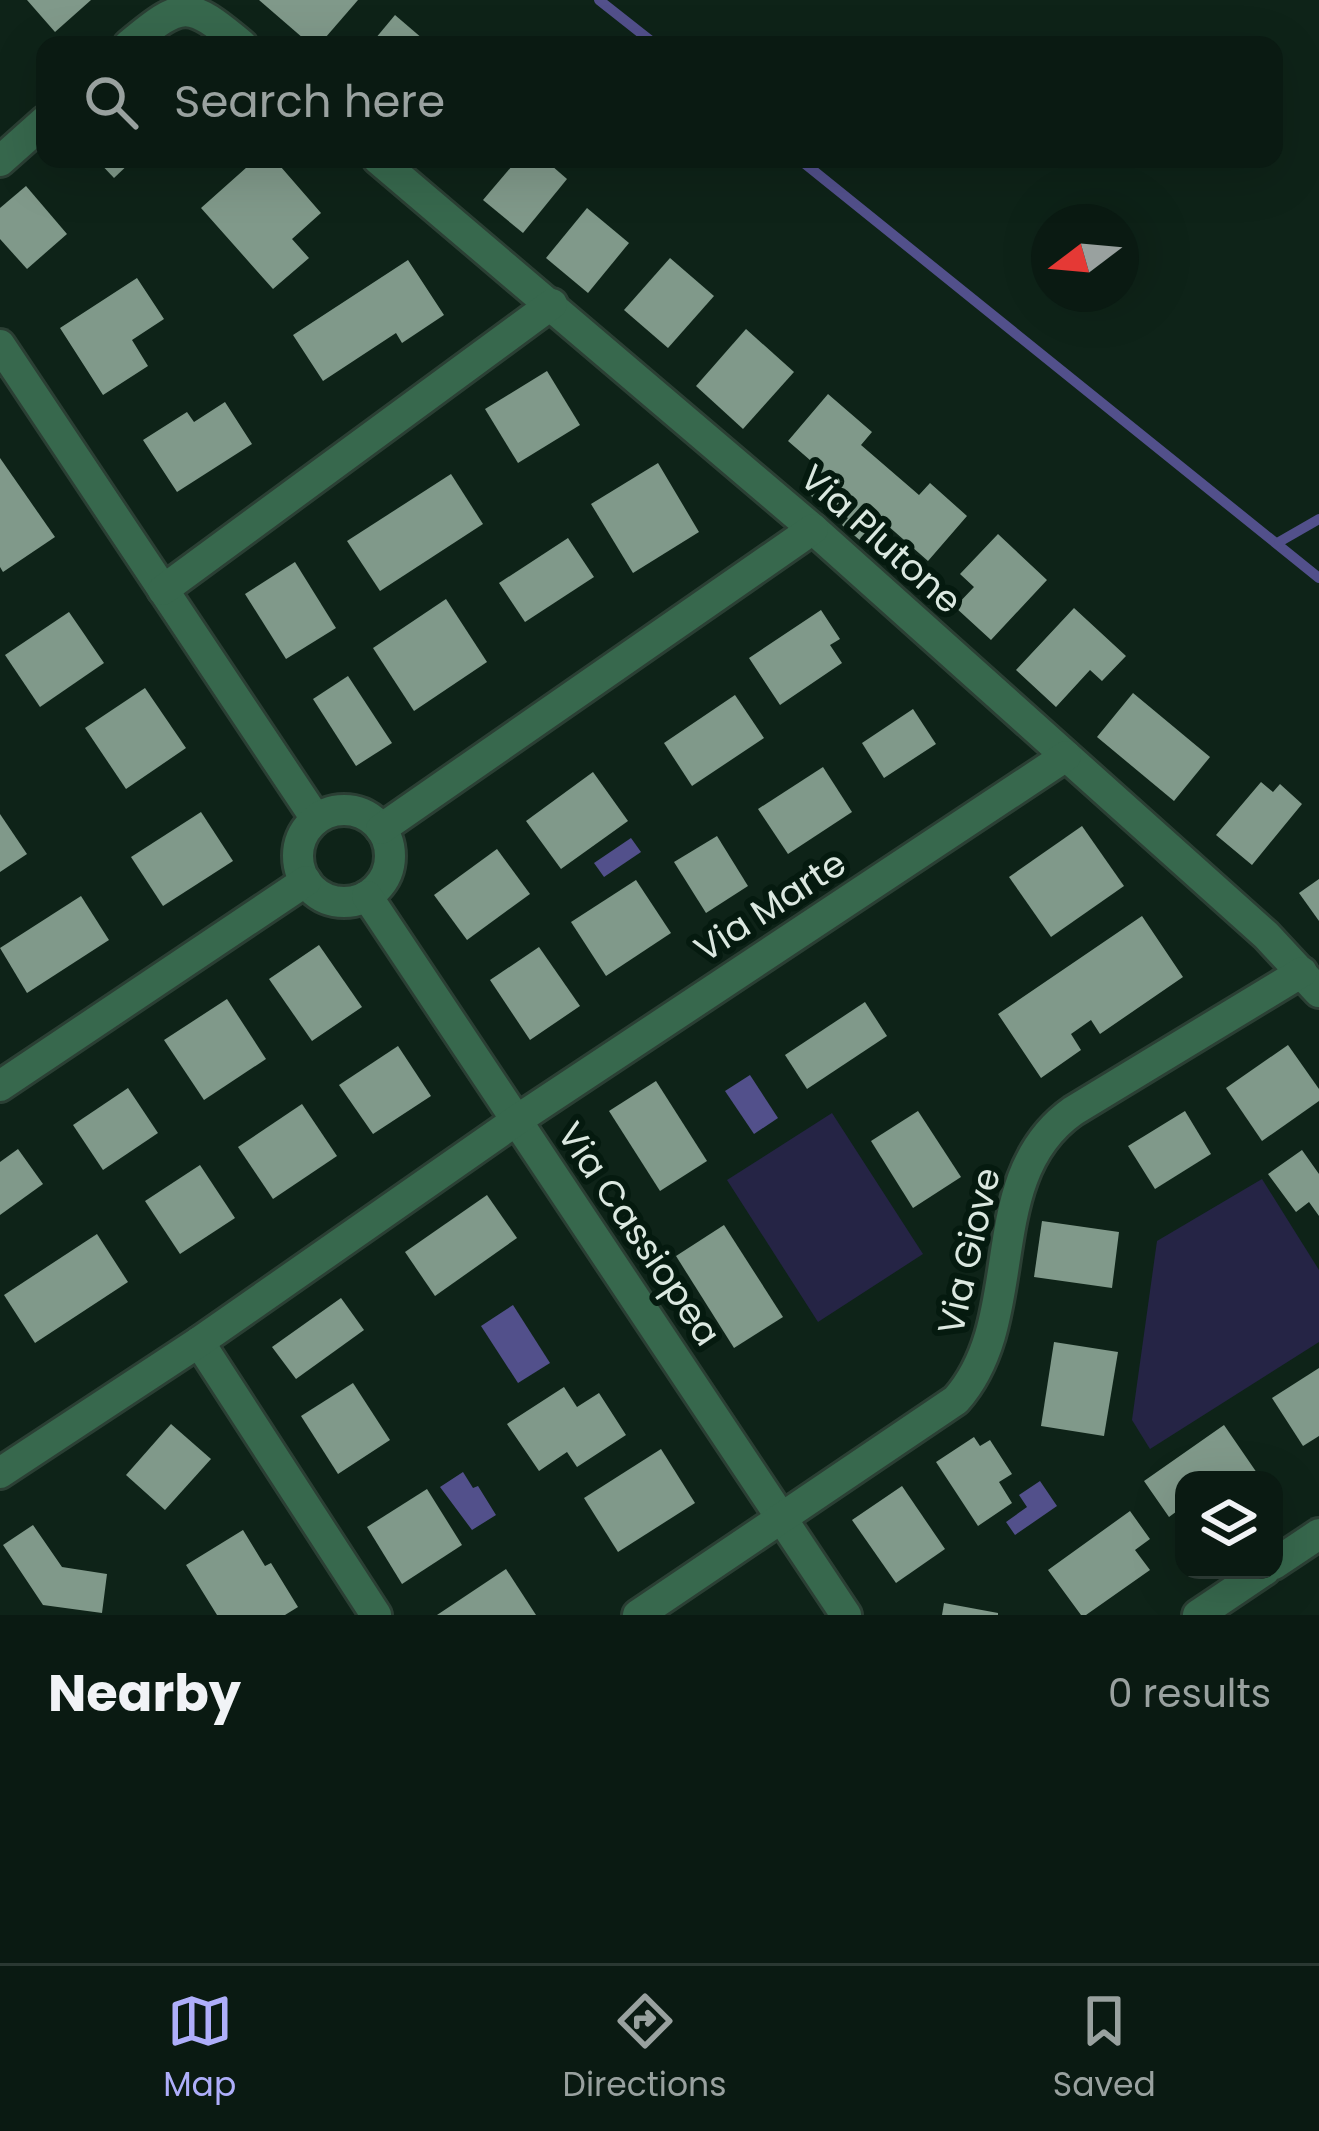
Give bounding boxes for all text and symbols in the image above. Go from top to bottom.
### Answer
search box [36,36,1283,168]
icon: search [78,69,144,135]
text: Search here [174,70,445,133]
north arrow [1031,204,1139,312]
street label: Via Plutone [789,453,973,625]
street label: Via Marte [684,838,856,974]
street label: Via Cassiopea [545,1112,733,1356]
street label: Via Giove [925,1163,1013,1339]
map controls [1175,1471,1283,1579]
button: layers [1175,1471,1283,1579]
text: Nearby [48,1657,241,1729]
text: 0 results [1108,1666,1271,1721]
tab: Map [163,1988,236,2110]
tab: Directions [563,1988,726,2110]
tab: Saved [1053,1988,1156,2110]

